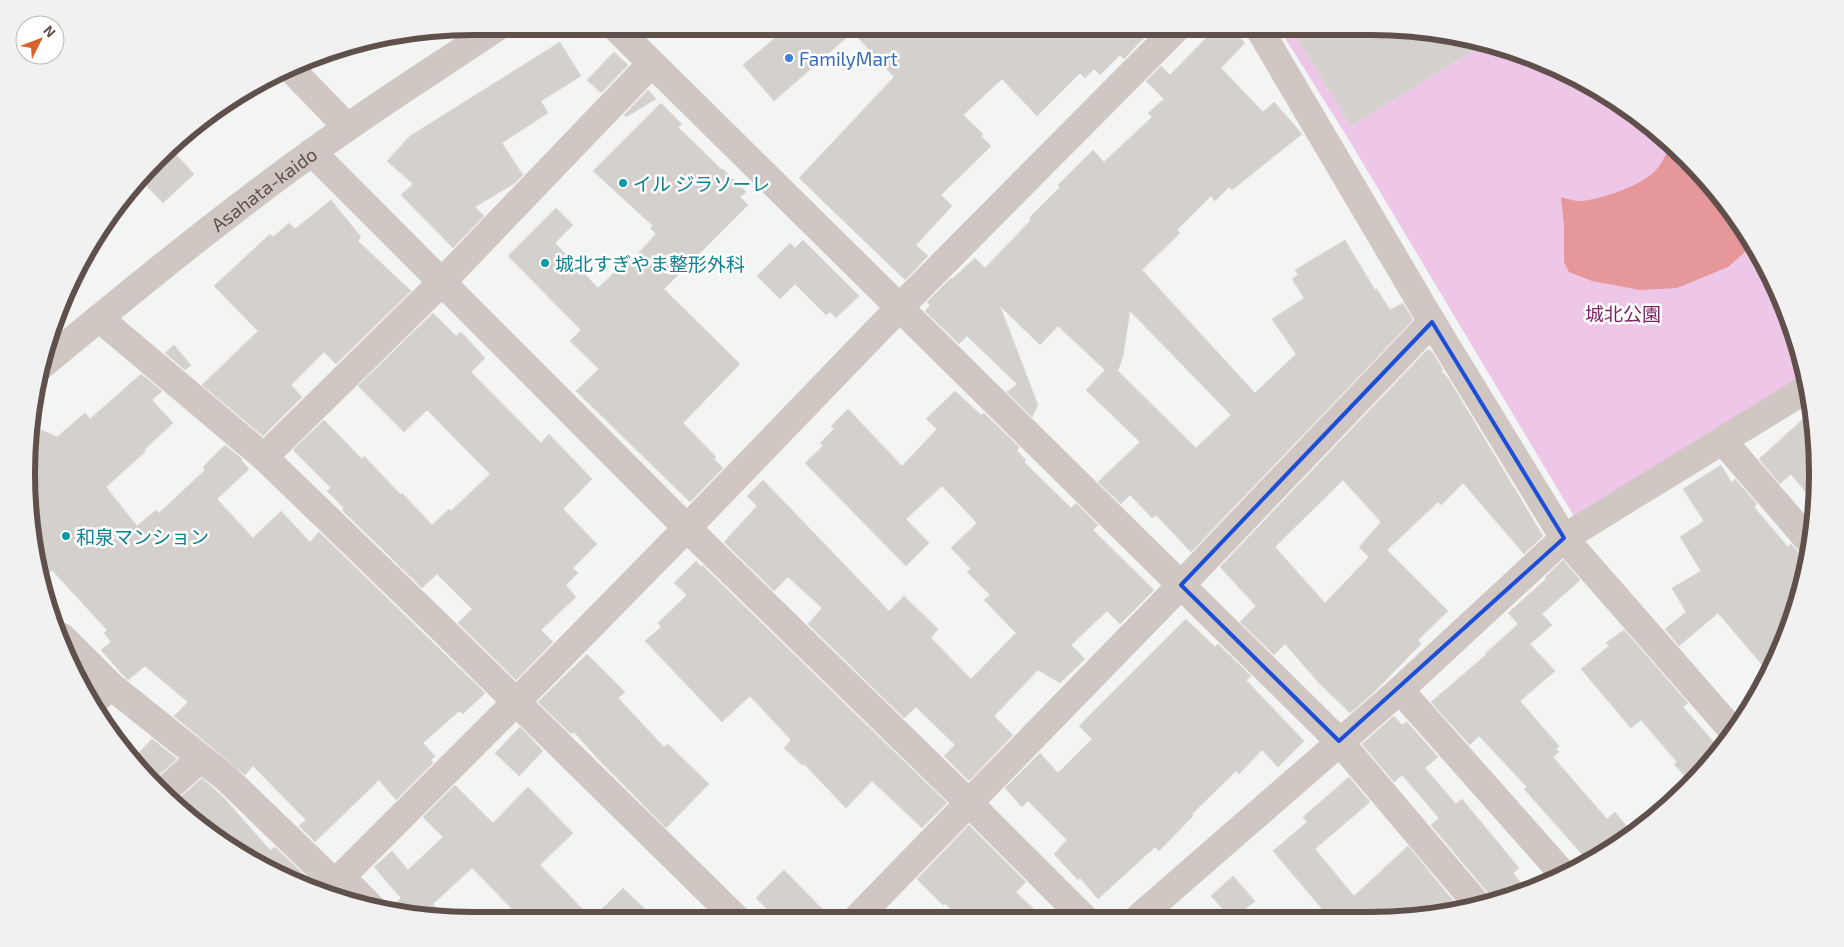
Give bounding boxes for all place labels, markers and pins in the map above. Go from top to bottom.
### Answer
place label: FamilyMart [799,47,898,70]
marker: FamilyMart [783,52,795,64]
place label: イル ジラソーレ [633,172,770,195]
marker: イル ジラソーレ [617,177,629,189]
place label: 城北すぎやま整形外科 [555,252,745,275]
marker: 城北すぎやま整形外科 [539,257,551,269]
place label: 和泉マンション [76,525,209,548]
marker: 和泉マンション [60,530,72,542]

